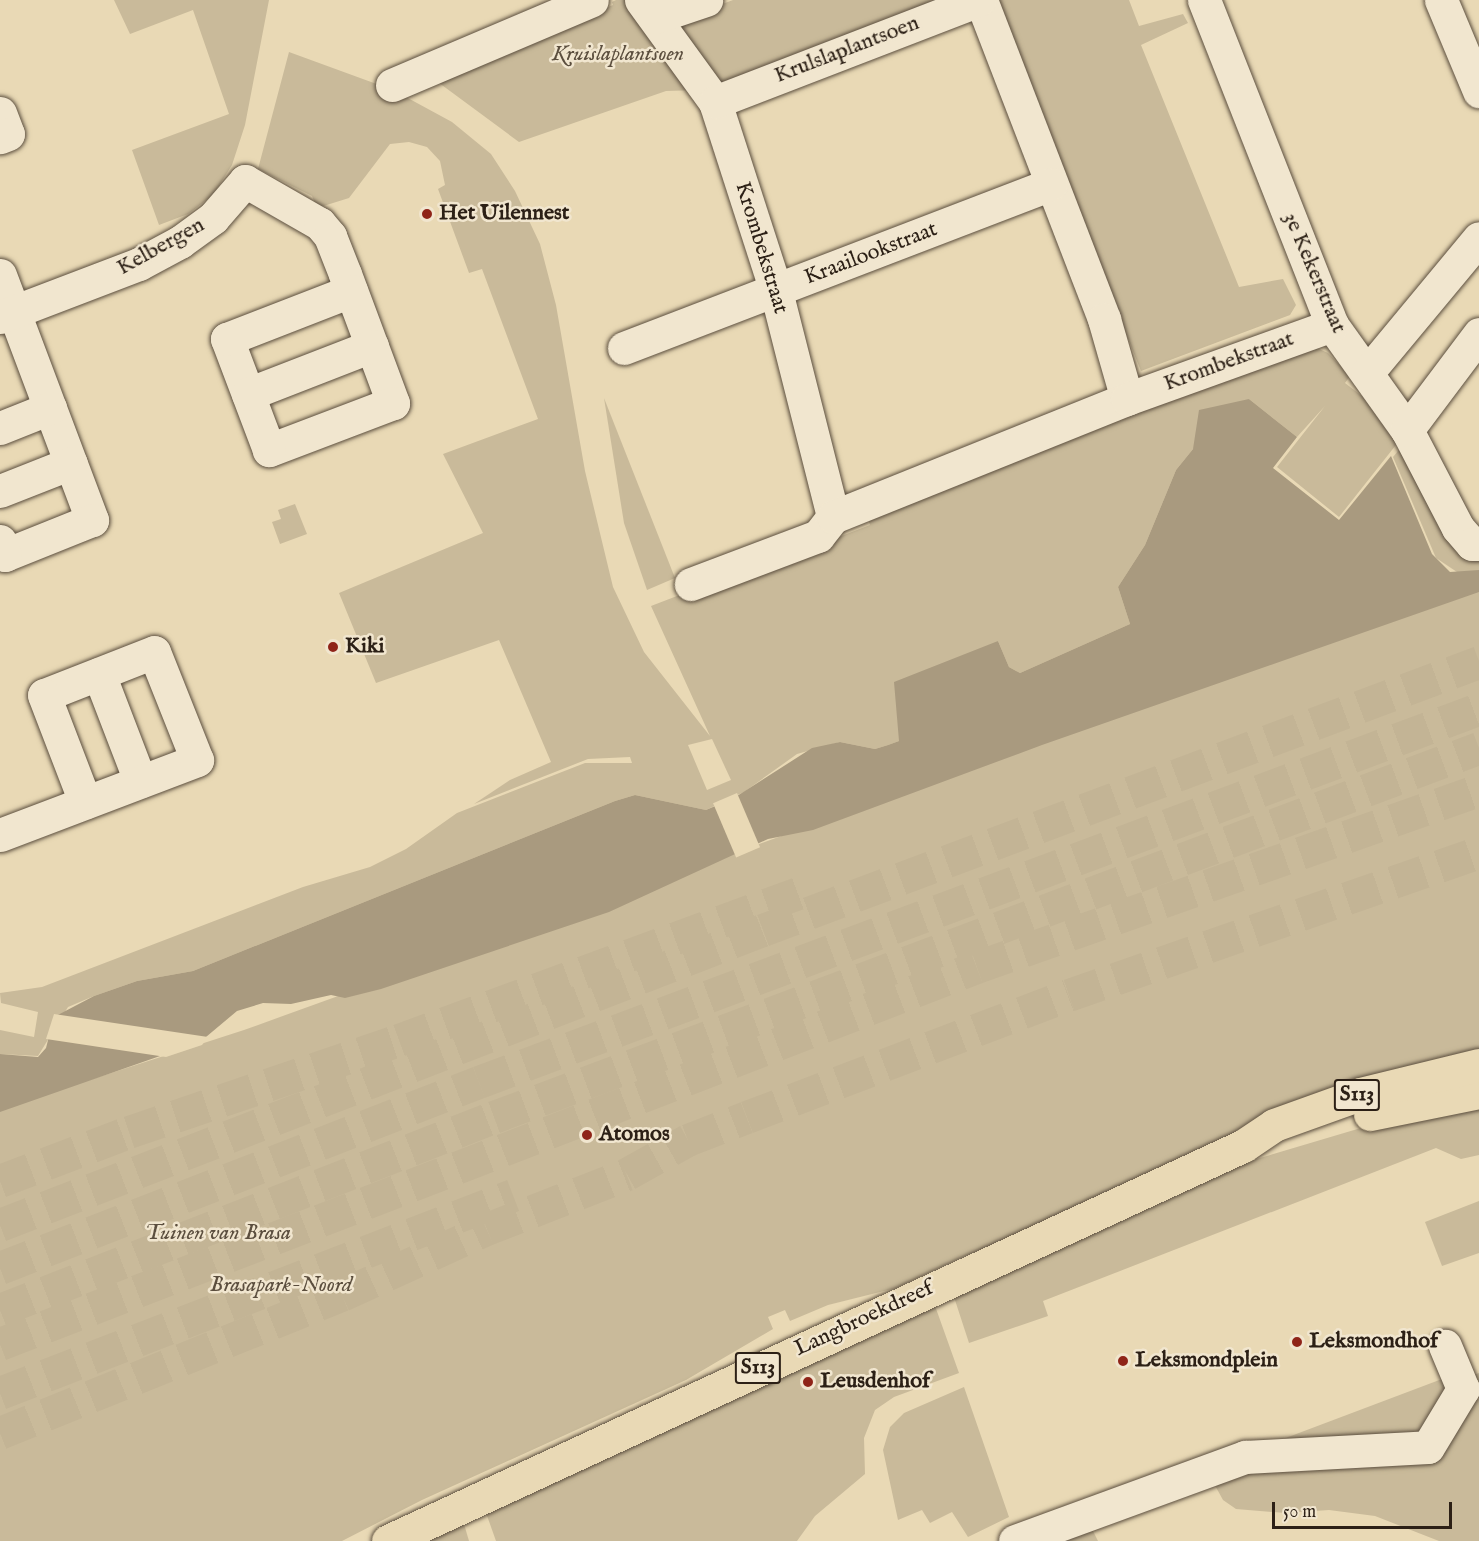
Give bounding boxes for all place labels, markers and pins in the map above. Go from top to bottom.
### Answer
place label: Het Uilennest [439,201,569,227]
marker: Het Uilennest [420,207,434,221]
place label: Kiki [345,634,384,660]
marker: Kiki [326,640,340,654]
place label: Atomos [599,1122,670,1148]
marker: Atomos [580,1128,594,1142]
place label: Leksmondhof [1309,1329,1438,1355]
marker: Leksmondhof [1290,1335,1304,1349]
place label: Leksmondplein [1135,1348,1278,1374]
marker: Leksmondplein [1116,1354,1130,1368]
place label: Leusdenhof [820,1369,930,1395]
marker: Leusdenhof [801,1375,815,1389]

